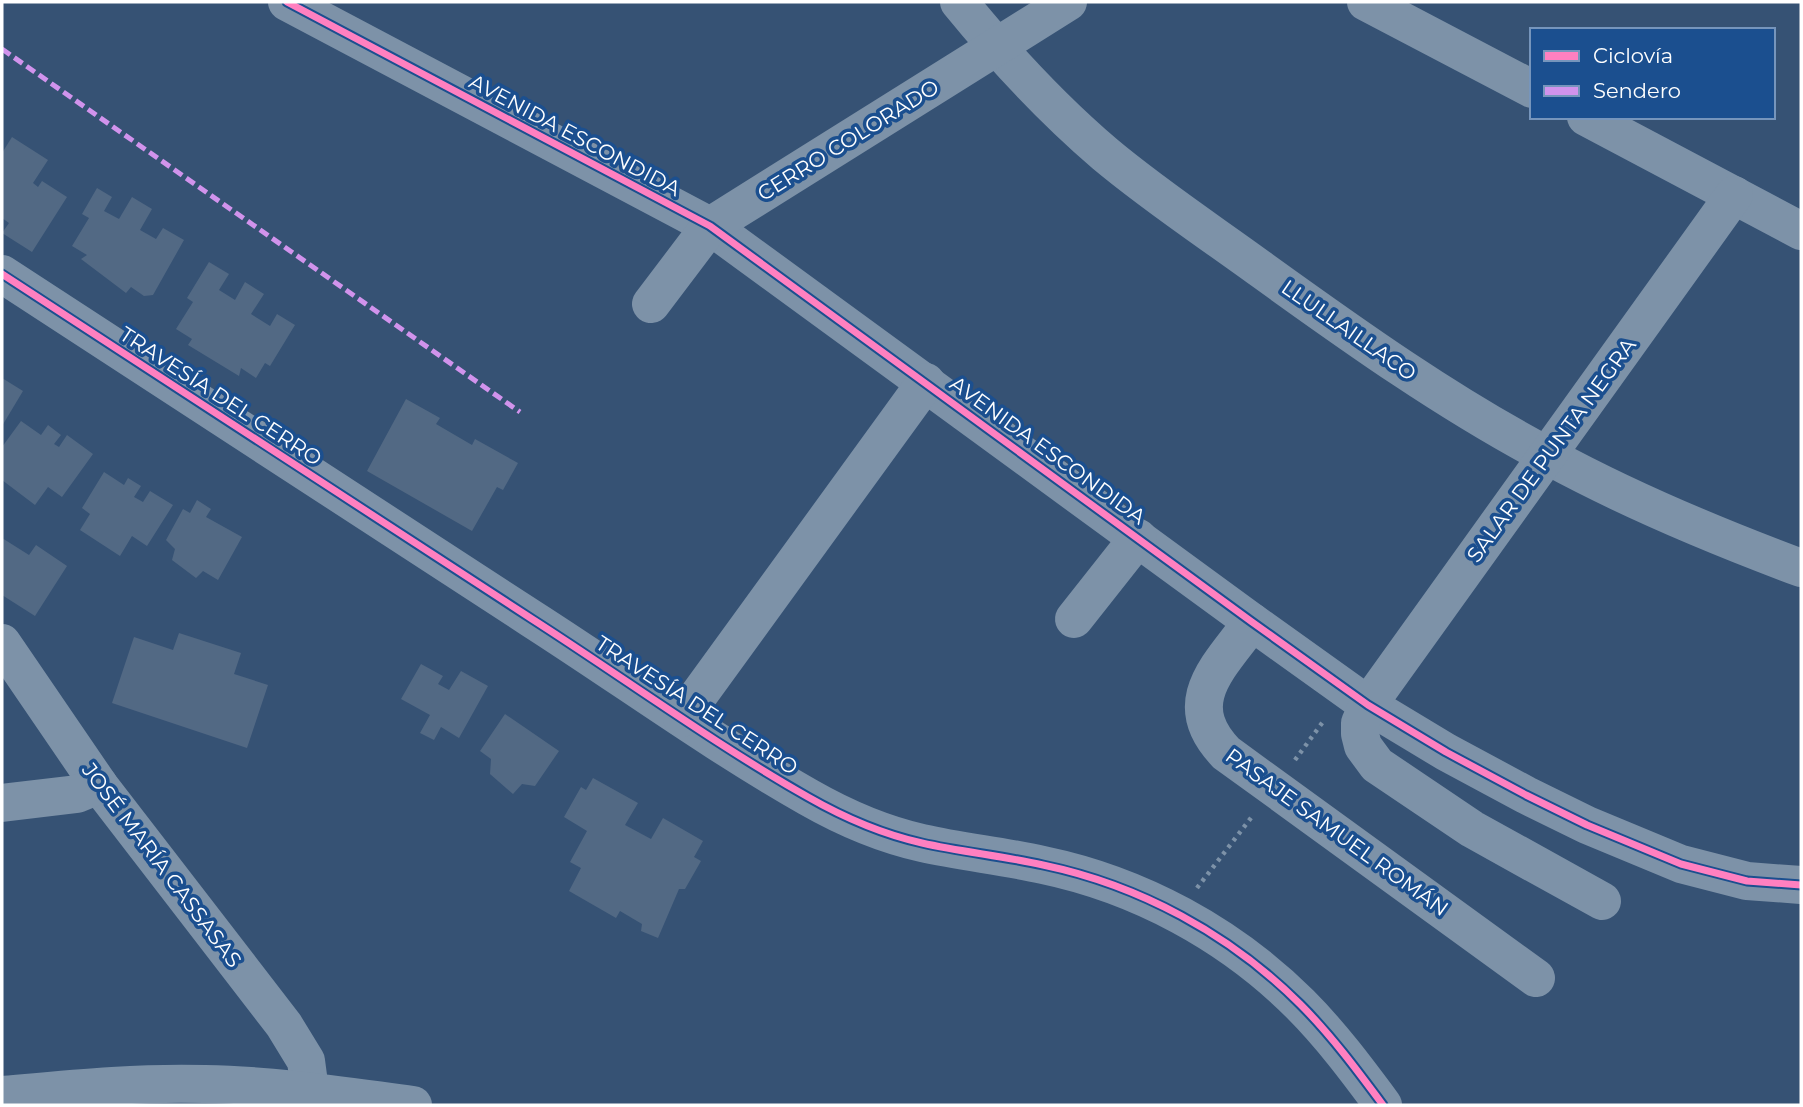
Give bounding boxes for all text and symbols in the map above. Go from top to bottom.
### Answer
legend [1530,28,1775,119]
text: Ciclovía [1593,43,1673,68]
street label: AVENIDA ESCONDIDA [465,69,686,202]
street label: CERRO COLORADO [753,74,943,206]
text: Sendero [1593,78,1681,103]
street label: LLULLAILLACO [1277,274,1421,386]
street label: TRAVESÍA DEL CERRO [115,321,327,471]
street label: SALAR DE PUNTA NEGRA [1461,332,1641,567]
street label: AVENIDA ESCONDIDA [945,371,1151,530]
street label: TRAVESÍA DEL CERRO [591,630,803,780]
street label: PASAJE SAMUEL ROMÁN [1221,743,1453,921]
street label: JOSÉ MARÍA CASSASAS [76,757,247,972]

